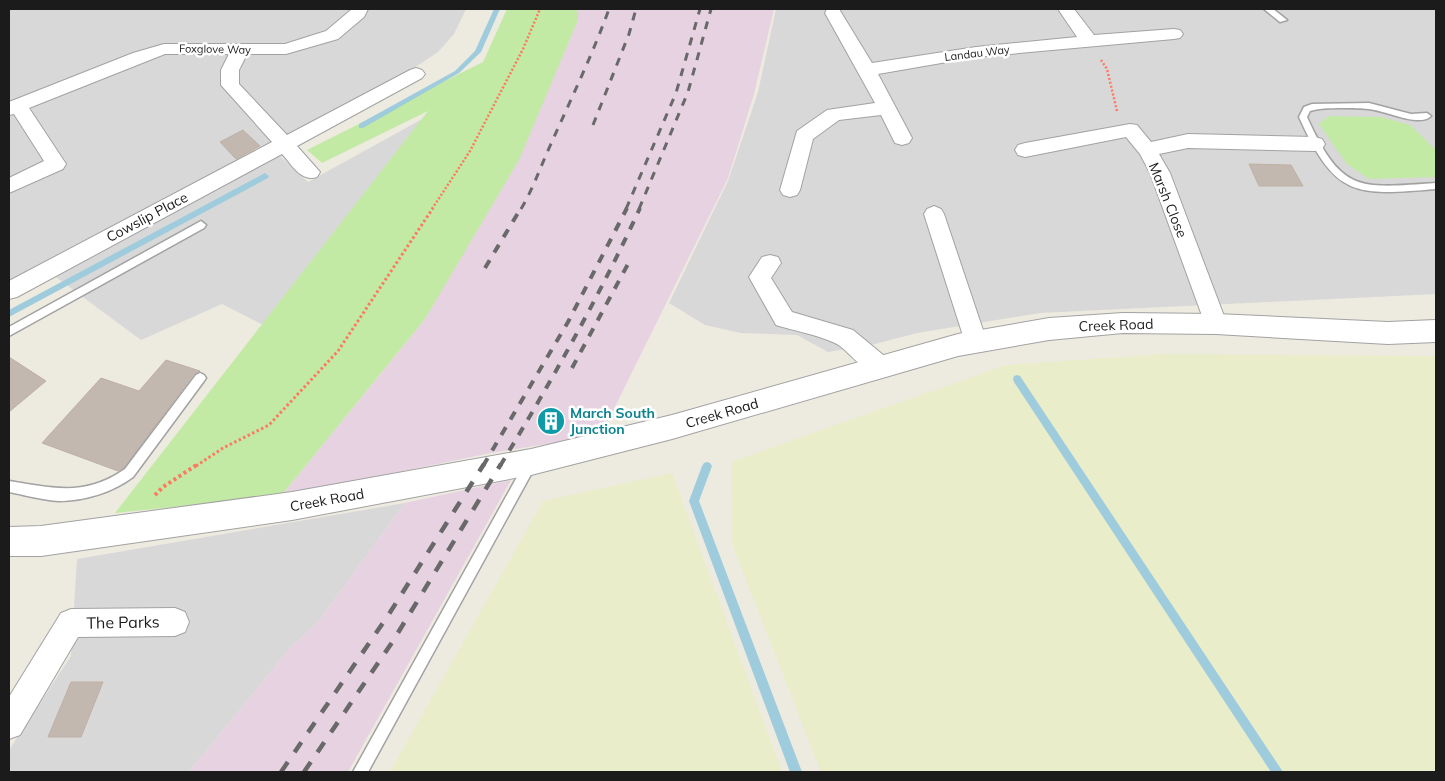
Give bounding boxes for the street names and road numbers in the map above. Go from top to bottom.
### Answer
street label: Foxglove Way [179,41,251,57]
street label: Landau Way [944,42,1010,64]
street label: Marsh Close [1145,160,1191,240]
street label: Cowslip Place [103,188,191,246]
street label: Creek Road [1078,315,1154,335]
street label: Creek Road [683,394,761,432]
street label: Creek Road [289,485,365,515]
street label: The Parks [86,611,160,633]

